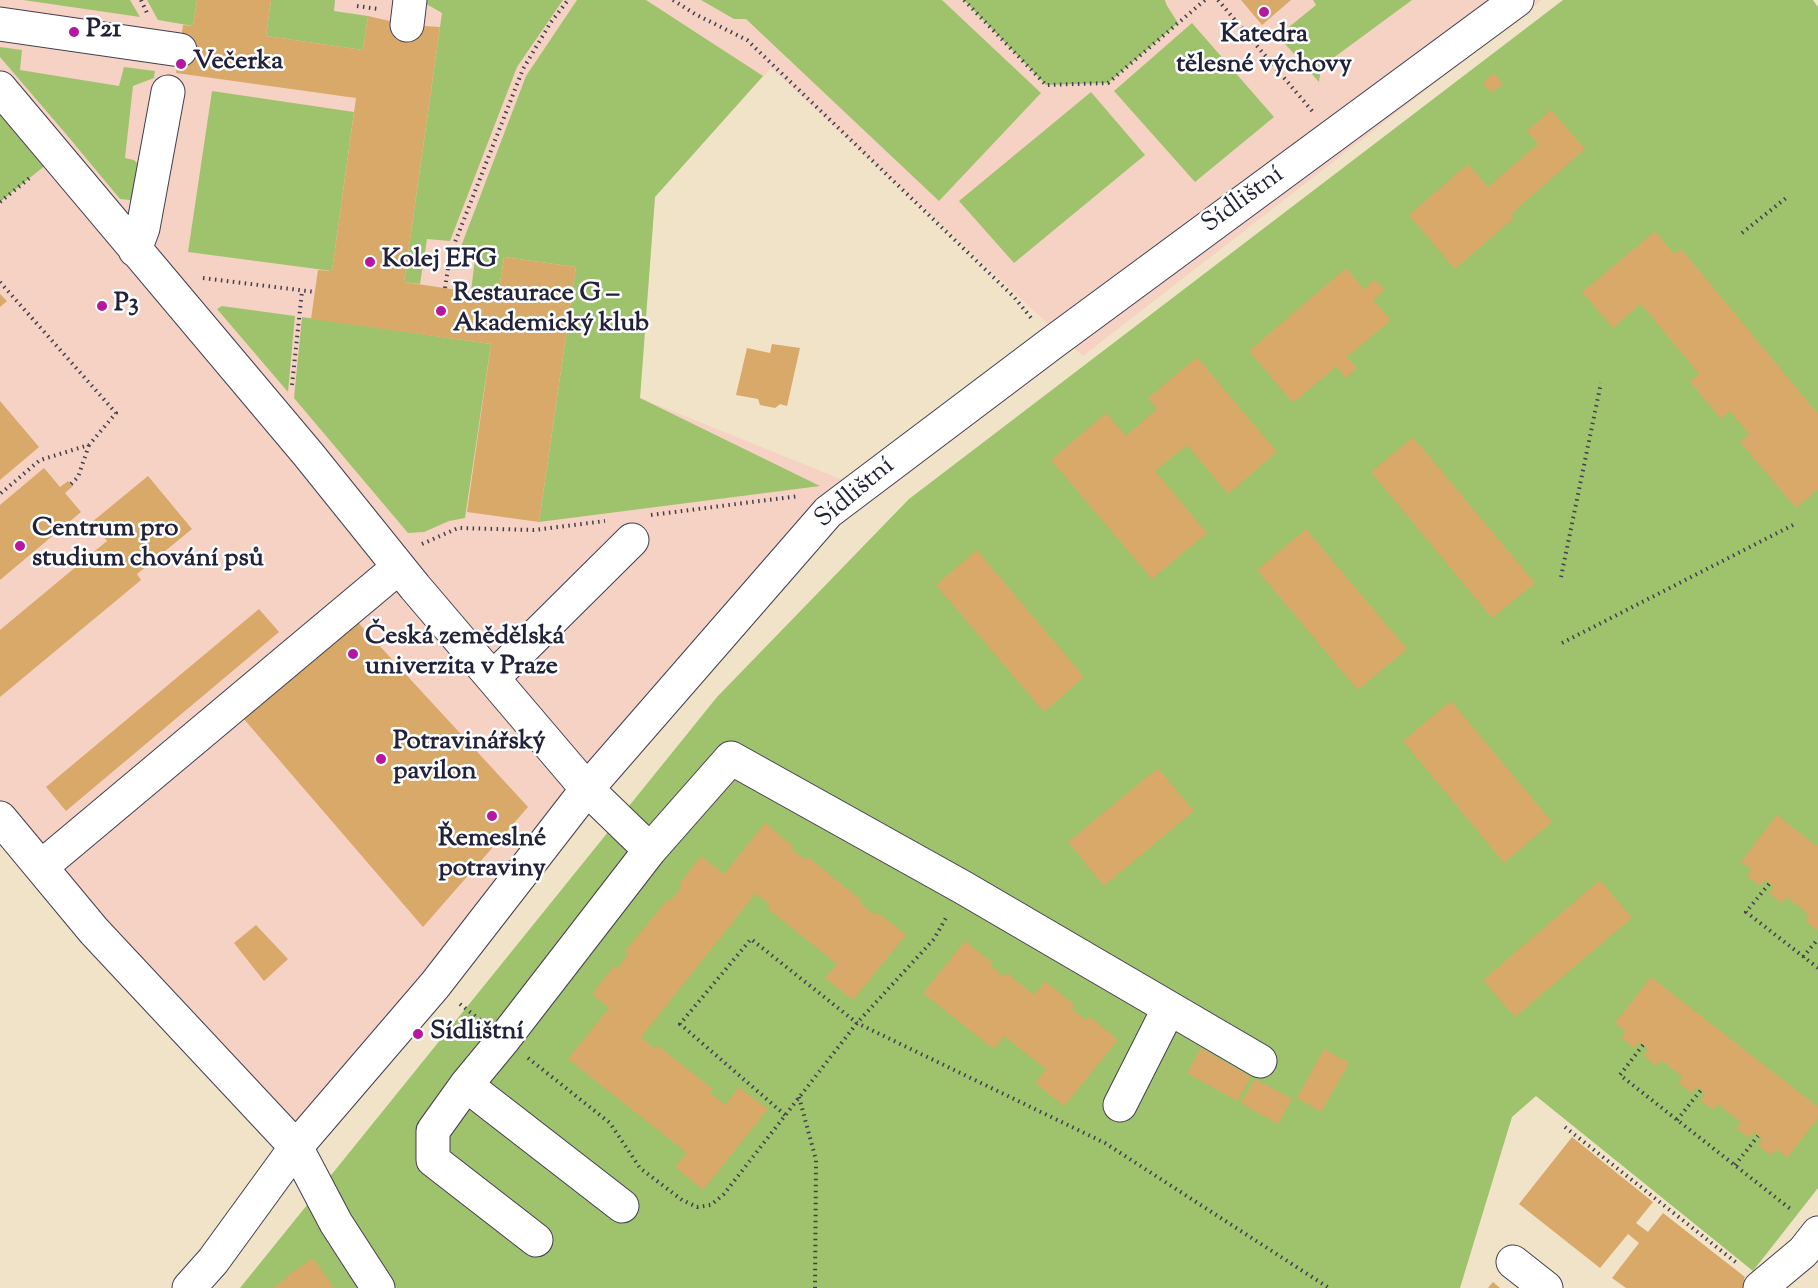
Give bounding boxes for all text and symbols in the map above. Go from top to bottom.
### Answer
marker: Katedra tělesné výchovy [1257,5,1271,19]
place label: P21 [86,16,121,48]
place label: Katedra tělesné výchovy [1176,21,1352,82]
marker: P21 [67,25,81,39]
place label: Večerka [193,48,283,80]
marker: Večerka [174,57,188,71]
street label: Sídlištní [1197,161,1291,241]
place label: Kolej EFG [382,246,497,278]
marker: Kolej EFG [363,255,377,269]
place label: Restaurace G – Akademický klub [453,280,649,342]
place label: P3 [114,290,139,322]
marker: P3 [95,299,109,313]
marker: Restaurace G – Akademický klub [434,304,448,318]
street label: Sídlištní [810,452,902,536]
place label: Centrum pro studium chování psů [32,515,264,576]
marker: Centrum pro studium chování psů [13,539,27,553]
place label: Česká zemědělská univerzita v Praze [365,623,565,684]
marker: Česká zemědělská univerzita v Praze [346,647,360,661]
place label: Potravinářský pavilon [393,728,545,790]
marker: Potravinářský pavilon [374,752,388,766]
marker: Řemeslné potraviny [485,809,499,823]
place label: Řemeslné potraviny [438,825,546,886]
place label: Sídlištní [430,1018,524,1050]
marker: Sídlištní [411,1027,425,1041]

